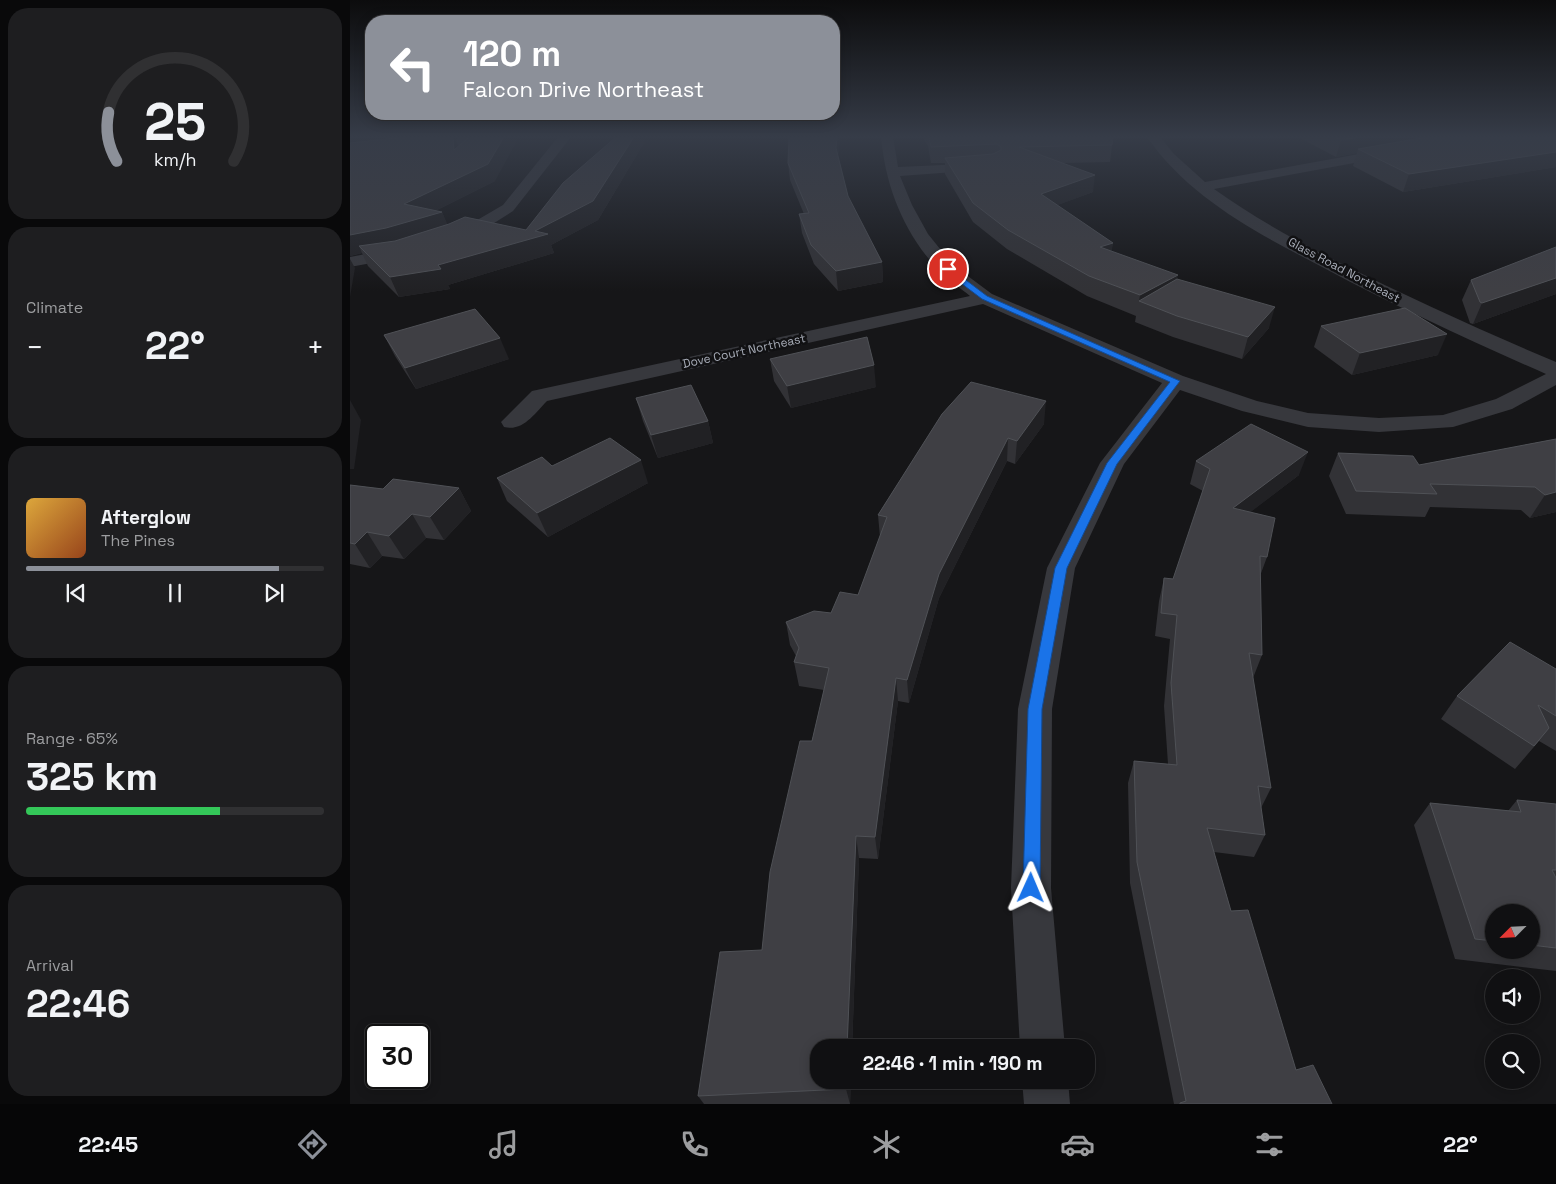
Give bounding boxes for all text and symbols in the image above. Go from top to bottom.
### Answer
text: 120 m [463,32,561,76]
icon: left [380,35,445,100]
text: Falcon Drive Northeast [463,75,704,103]
text: 25 [144,89,206,155]
text: km/h [154,148,196,171]
street label: Glass Road Northeast [1285,234,1403,306]
pin [927,248,969,290]
icon: arrive [934,255,962,283]
text: Climate [26,297,83,318]
text: 22° [145,322,205,370]
text: − [26,329,43,365]
text: + [307,329,324,365]
street label: Dove Court Northeast [681,330,807,372]
text: Afterglow [101,505,191,530]
text: The Pines [101,530,175,551]
icon: previous [62,579,90,607]
icon: pause [161,579,189,607]
icon: next [260,579,288,607]
text: Range · 65% [26,728,118,749]
text: 325 km [26,753,158,801]
position arrow [1004,861,1056,913]
north arrow [1485,904,1540,959]
map controls [1485,904,1540,1089]
text: Arrival [26,955,74,976]
button: sound [1485,969,1540,1024]
text: 22:46 [26,980,130,1028]
speed limit sign: 30 [365,1024,430,1089]
button: search [1485,1034,1540,1089]
text: 22:46 · 1 min · 190 m [863,1051,1042,1076]
icon: directions [295,1127,330,1162]
icon: music [486,1127,521,1162]
icon: phone [677,1127,712,1162]
icon: climate [869,1127,904,1162]
icon: car [1060,1127,1095,1162]
icon: filters [1252,1127,1287,1162]
text: 22:45 [78,1130,138,1158]
text: 22° [1443,1130,1478,1158]

